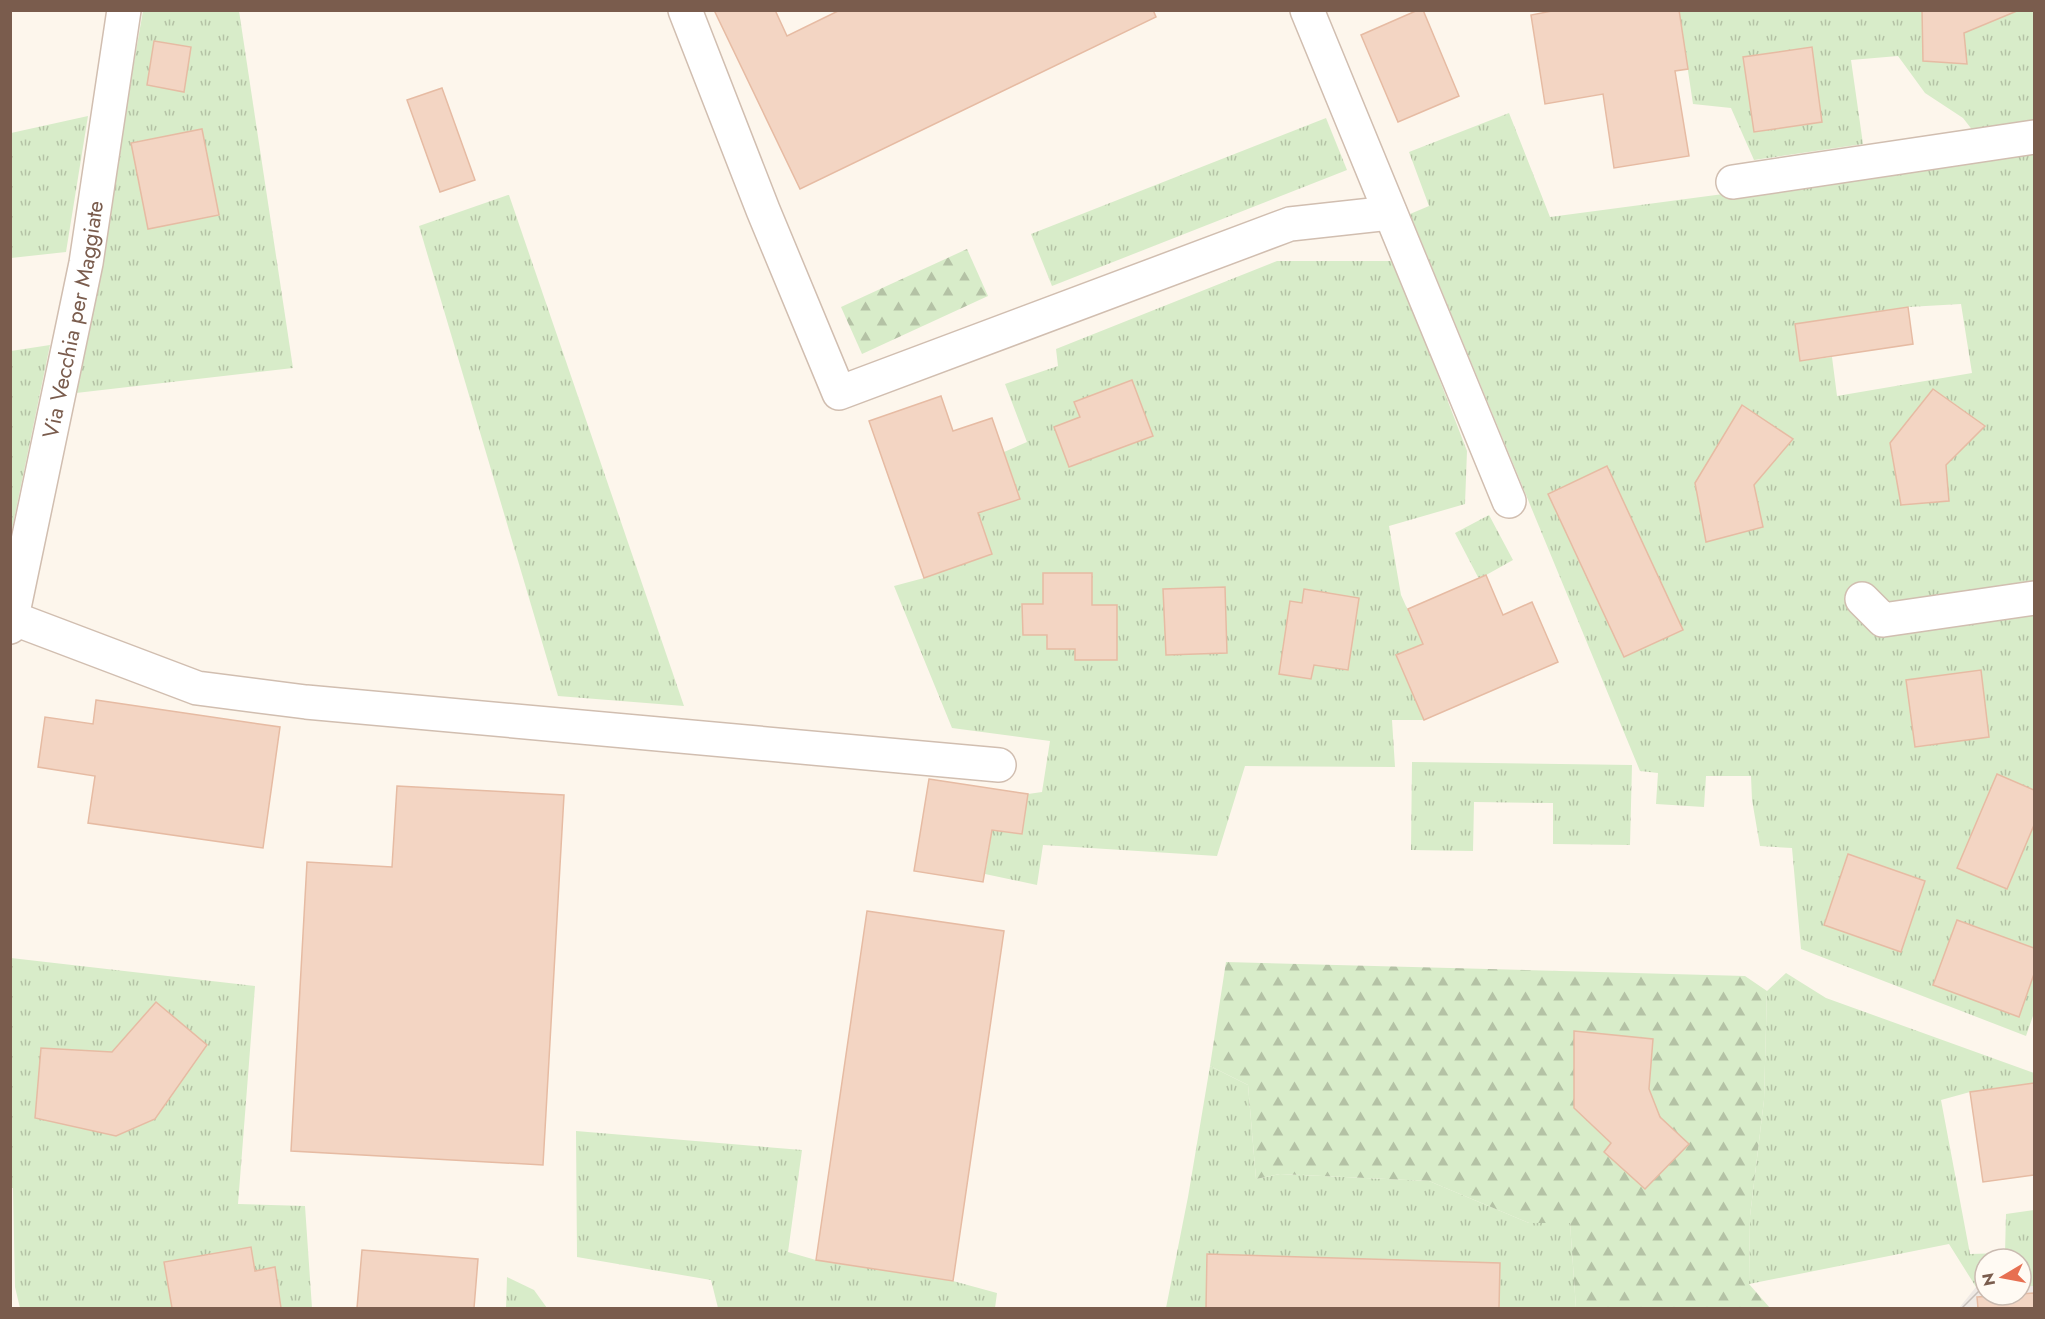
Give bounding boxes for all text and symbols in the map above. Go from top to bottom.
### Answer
street label: Via Vecchia per Maggiate [34,198,111,441]
north arrow [1973,1247,2033,1307]
text: N [1976,1271,2001,1288]

